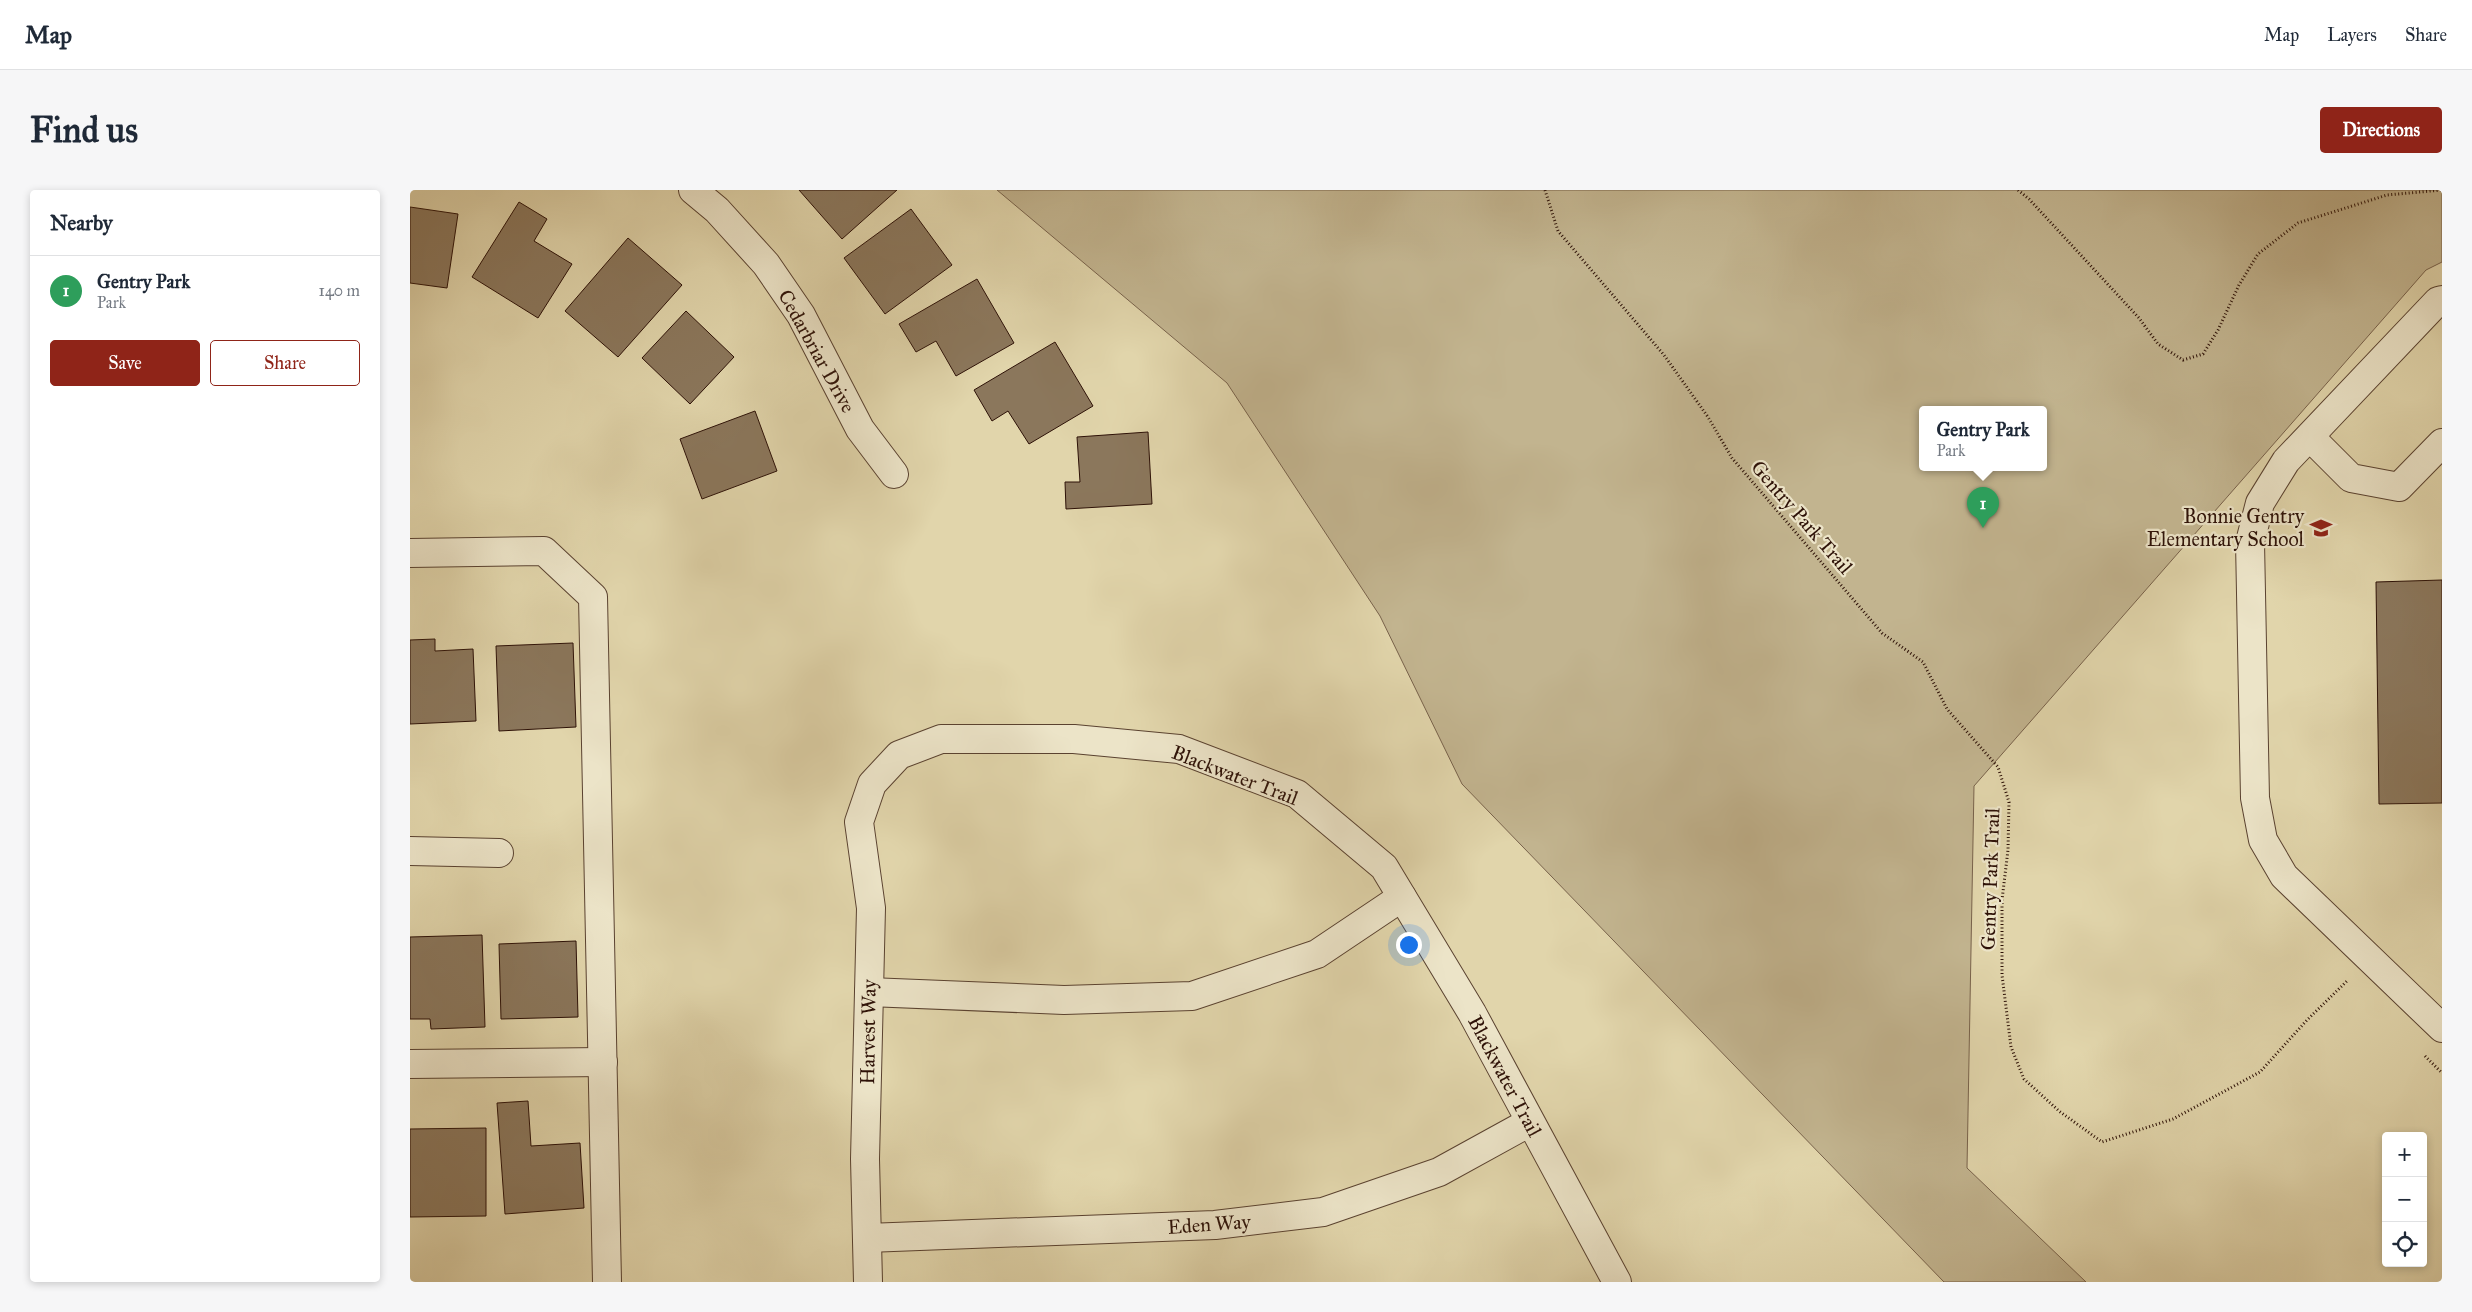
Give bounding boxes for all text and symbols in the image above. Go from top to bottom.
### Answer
text: Map [25,20,72,50]
text: Map [2264,24,2299,46]
text: Layers [2327,24,2377,46]
text: Share [2405,24,2447,46]
button: Directions [2320,107,2442,153]
text: Find us [30,109,138,152]
text: Nearby [50,210,113,236]
text: Gentry Park [97,270,190,293]
text: 1 [63,281,69,300]
text: 140 m [319,281,360,300]
street label: Cedarbriar Drive [773,285,861,417]
text: Park [97,293,126,312]
button: Save [50,340,200,386]
button: Share [210,340,360,386]
popup [1919,406,2047,471]
text: Gentry Park [1936,418,2030,441]
text: Park [1936,441,1965,460]
street label: Gentry Park Trail [1746,455,1858,579]
pin: 1 [1967,487,1999,528]
place label: Bonnie Gentry Elementary School [2147,504,2305,551]
school or university icon: Bonnie Gentry Elementary School [2308,515,2334,541]
street label: Blackwater Trail [1168,740,1302,810]
street label: Gentry Park Trail [1976,807,2004,951]
your location [1396,932,1422,958]
street label: Harvest Way [855,978,881,1085]
street label: Blackwater Trail [1463,1011,1547,1141]
map controls [2382,1132,2427,1267]
button: + [2382,1132,2427,1177]
button: − [2382,1177,2427,1222]
street label: Eden Way [1167,1209,1252,1239]
button: locate [2382,1222,2427,1267]

